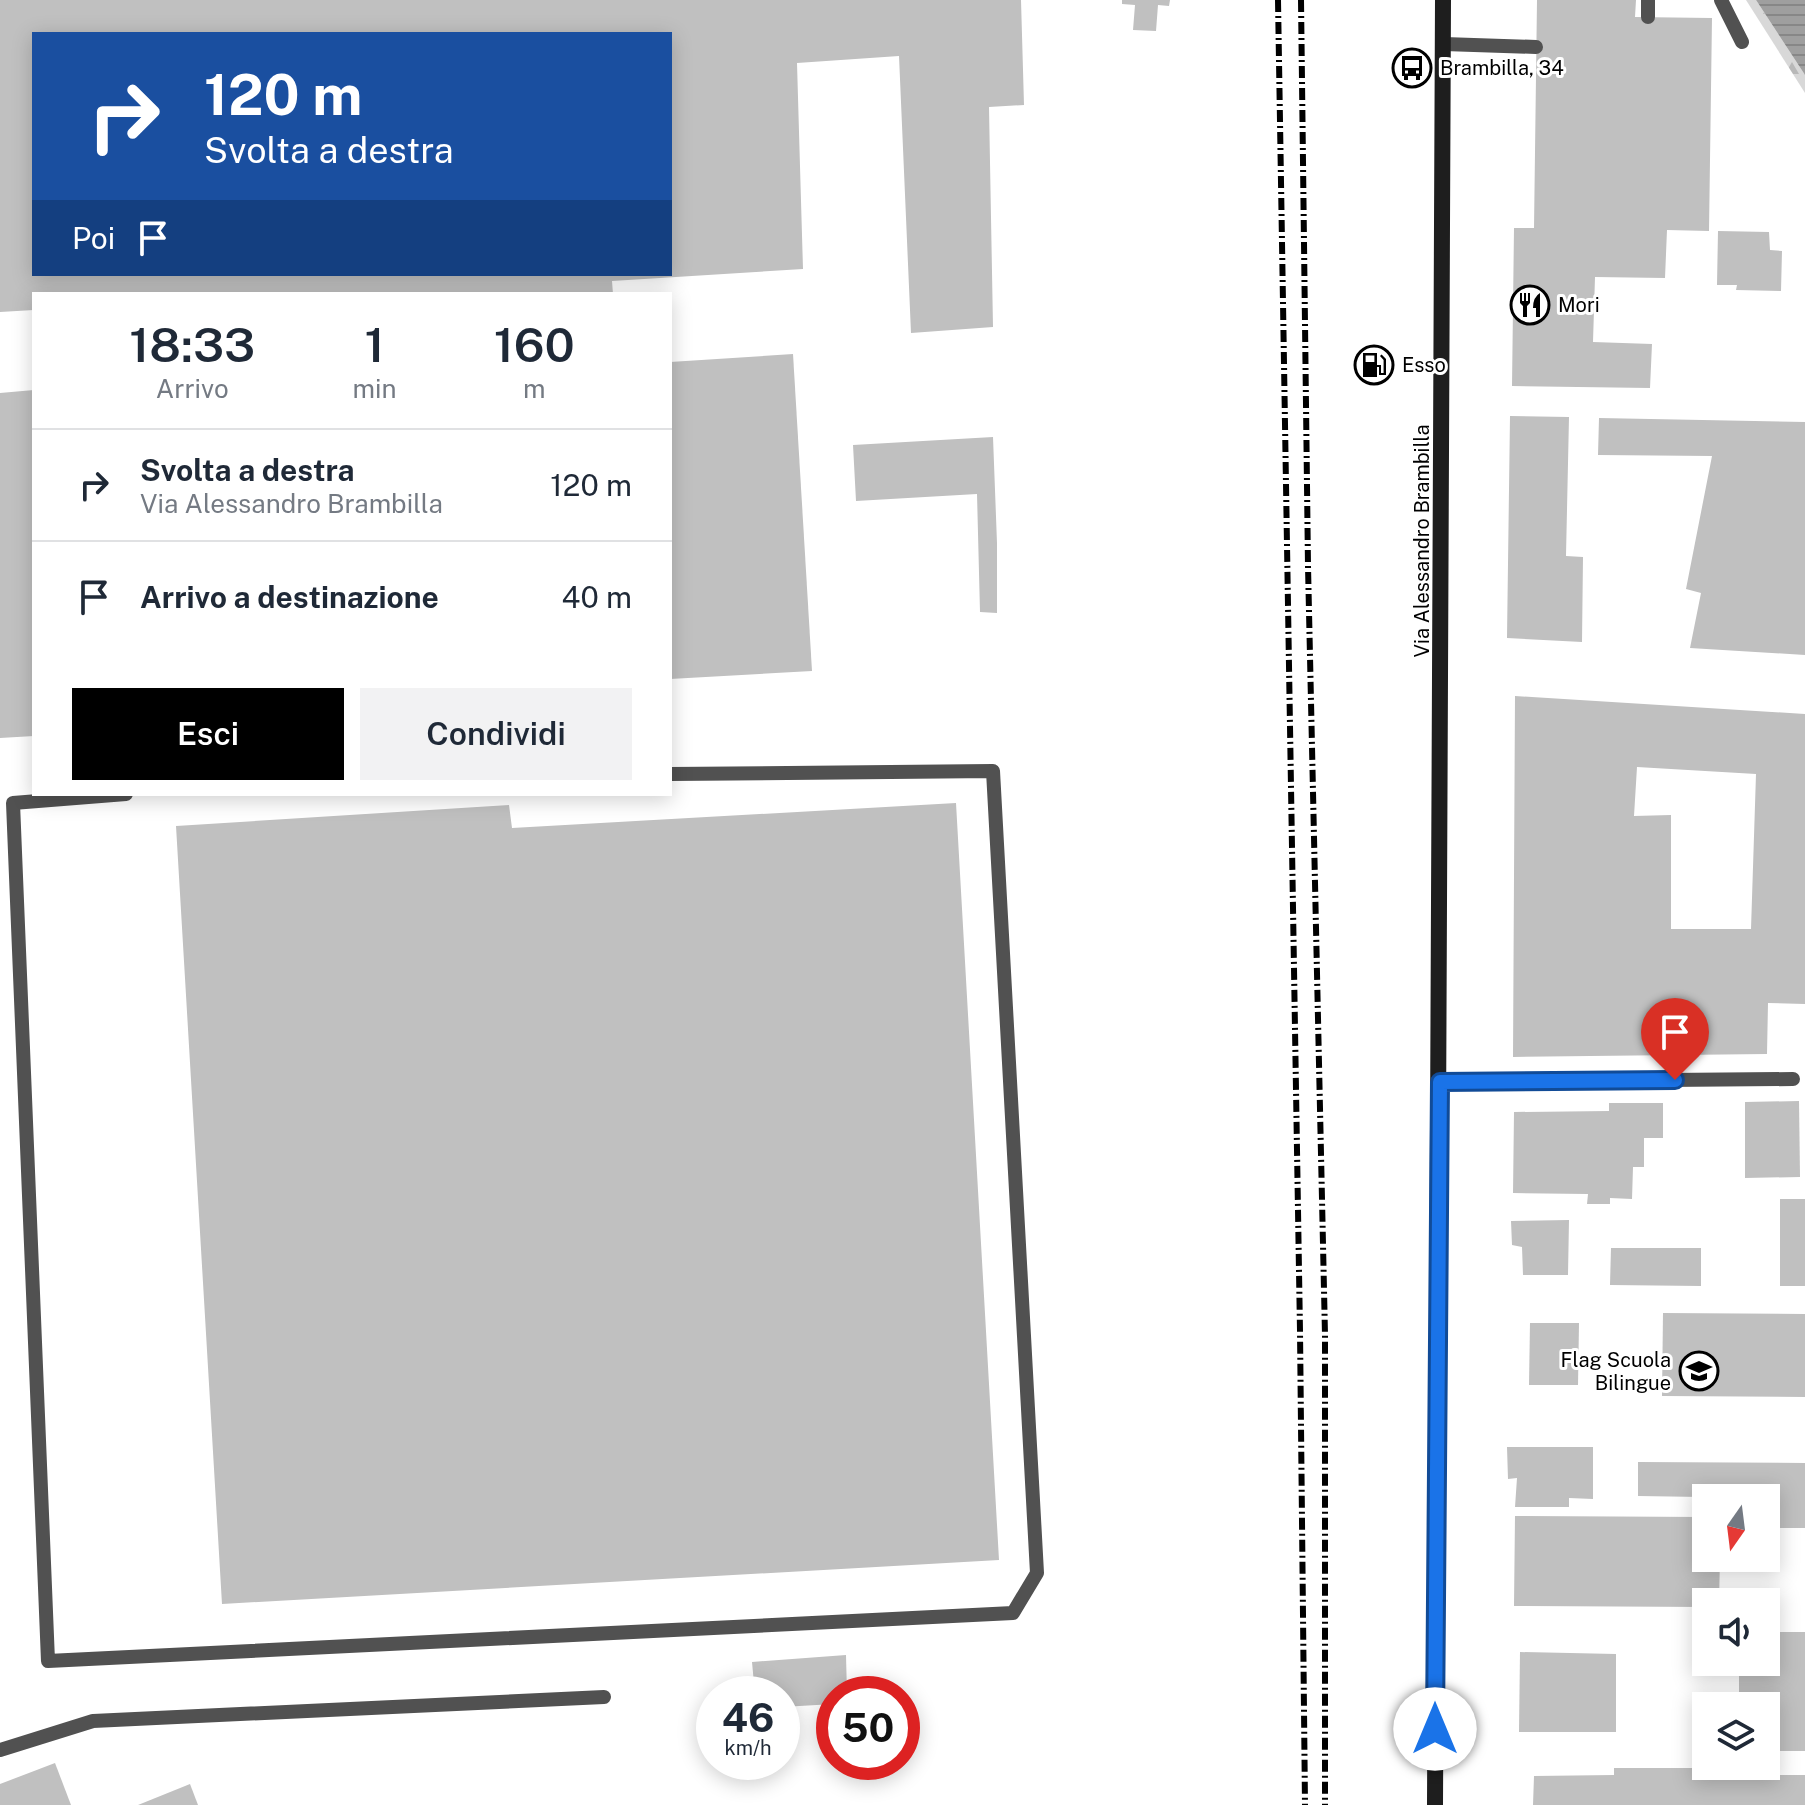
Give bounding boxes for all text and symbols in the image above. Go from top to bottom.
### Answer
bus stop icon: Brambilla, 34 [1391,47,1433,89]
place label: Brambilla, 34 [1440,56,1564,80]
text: 120 m [204,62,362,128]
icon: right [72,64,176,168]
text: Svolta a destra [204,129,454,171]
icon: arrive [131,216,175,260]
text: Poi [72,220,115,256]
restaurant icon: Mori [1509,284,1551,326]
place label: Mori [1558,293,1600,317]
text: 18:33 [129,316,255,373]
text: 1 [364,316,384,373]
text: 160 [494,316,575,373]
fuel station icon: Esso [1353,344,1395,386]
place label: Esso [1402,353,1446,377]
text: Arrivo [156,373,229,404]
text: min [352,373,397,404]
text: m [523,373,545,404]
street label: Via Alessandro Brambilla [1410,425,1434,657]
text: Svolta a destra [140,452,355,488]
icon: right [72,463,116,507]
text: 120 m [550,467,632,503]
text: Via Alessandro Brambilla [140,488,443,519]
icon: arrive [72,575,116,619]
text: Arrivo a destinazione [140,579,439,615]
text: 40 m [562,579,632,615]
button: Esci [72,688,344,780]
button: Condividi [360,688,632,780]
pin [1641,998,1709,1080]
icon: arrive [1653,1010,1697,1054]
place label: Flag Scuola Bilingue [1561,1348,1671,1395]
school or university icon: Flag Scuola Bilingue [1678,1350,1720,1392]
north arrow [1692,1484,1780,1572]
map controls [1692,1484,1780,1780]
button: sound [1692,1588,1780,1676]
speed limit sign: 50 [816,1676,920,1780]
position arrow [1393,1687,1477,1771]
button: layers [1692,1692,1780,1780]
text: 46 [722,1694,774,1741]
text: km/h [724,1736,772,1760]

